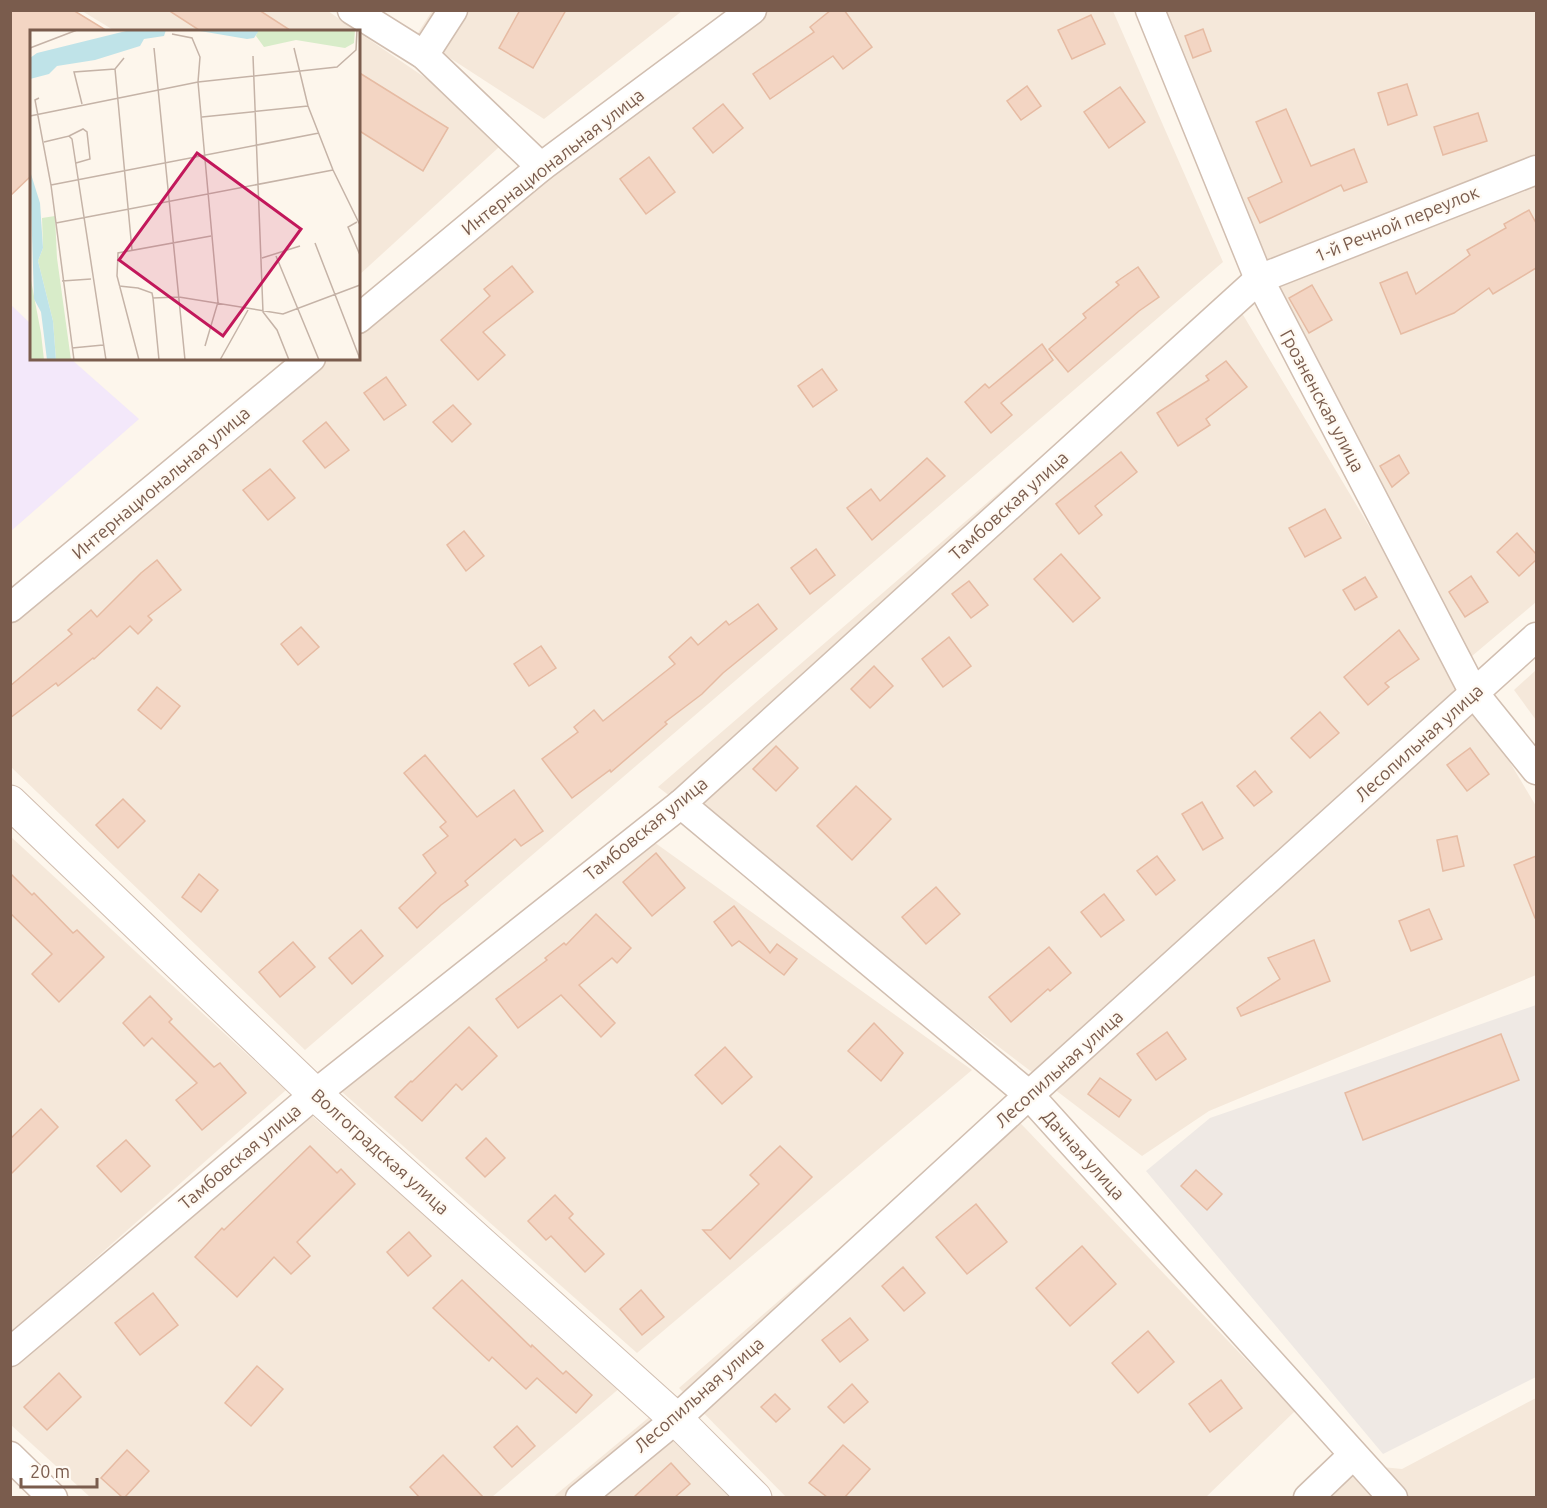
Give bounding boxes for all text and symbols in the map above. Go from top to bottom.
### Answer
inset map [30,30,360,360]
street label: Интернациональная улица [457,84,647,239]
street label: 1-й Речной переулок [1312,181,1482,265]
street label: Грозненская улица [1277,326,1369,475]
street label: Интернациональная улица [67,402,253,562]
street label: Тамбовская улица [945,447,1072,564]
street label: Лесопильная улица [1350,680,1486,805]
street label: Тамбовская улица [580,772,711,884]
street label: Лесопильная улица [990,1006,1126,1131]
street label: Волгоградская улица [308,1084,453,1218]
street label: Тамбовская улица [174,1100,304,1213]
street label: Дачная улица [1038,1105,1129,1203]
street label: Лесопильная улица [630,1333,767,1456]
scale bar [21,1451,98,1489]
text: 20 m [30,1461,70,1481]

